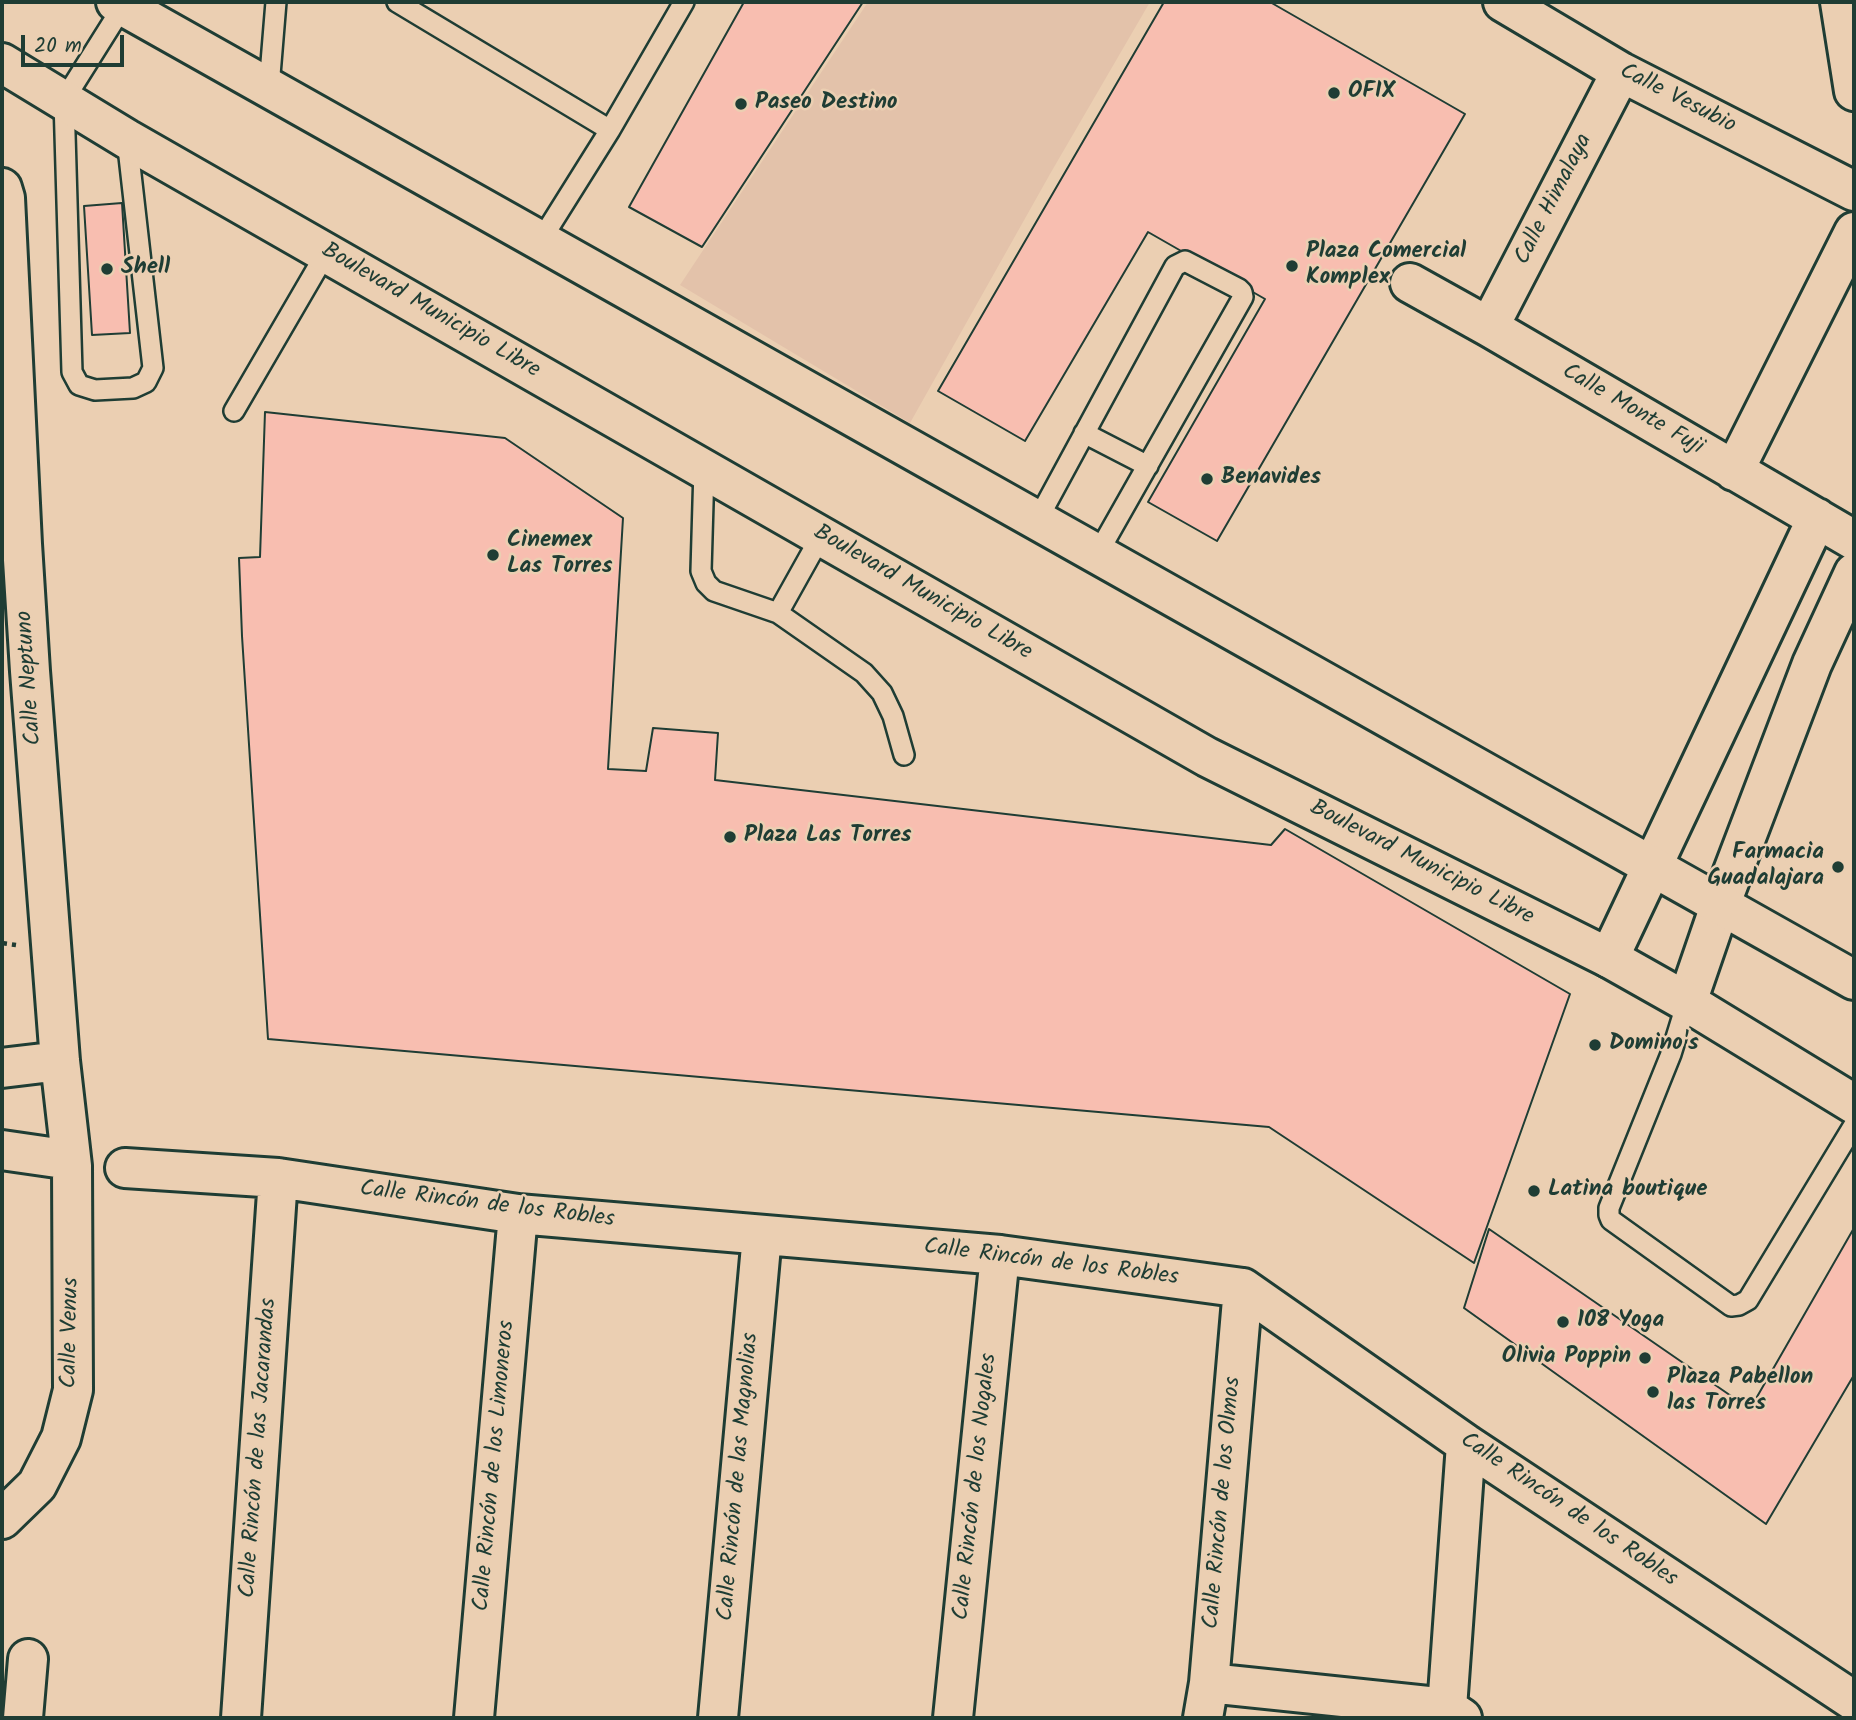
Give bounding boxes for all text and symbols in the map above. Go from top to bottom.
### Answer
scale bar [24,21,128,65]
text: 20 m [34,30,82,63]
street label: Calle Vesubio [1614,59,1740,141]
place label: OFIX [1348,79,1395,107]
marker: OFIX [1326,85,1342,101]
place label: Paseo Destino [755,90,898,118]
marker: Paseo Destino [733,96,749,112]
street label: Calle Himalaya [1510,130,1600,270]
street label: Boulevard Municipio Libre [316,238,544,386]
place label: Plaza Comercial Komplex [1306,239,1466,293]
place label: Shell [121,255,170,283]
marker: Plaza Comercial Komplex [1284,258,1300,274]
marker: Shell [99,261,115,277]
street label: Calle Monte Fuji [1556,359,1708,463]
place label: Benavides [1221,465,1321,493]
marker: Benavides [1199,471,1215,487]
street label: Boulevard Municipio Libre [808,520,1036,668]
place label: Cinemex Las Torres [507,528,613,582]
marker: Cinemex Las Torres [485,547,501,563]
street label: Calle Neptuno [13,610,49,746]
street label: Boulevard Municipio Libre [1304,795,1538,933]
place label: Plaza Las Torres [744,823,912,851]
marker: Plaza Las Torres [722,829,738,845]
place label: Farmacia Guadalajara [1708,840,1824,894]
marker: Farmacia Guadalajara [1830,859,1846,875]
place label: Domino's [1609,1031,1699,1059]
marker: Domino's [1587,1037,1603,1053]
street label: Calle Rincón de los Robles [358,1177,616,1235]
place label: Latina boutique [1548,1177,1707,1205]
marker: Latina boutique [1526,1183,1542,1199]
street label: Calle Rincón de los Robles [922,1235,1180,1293]
street label: Calle Venus [57,1277,87,1389]
street label: Calle Rincón de las Jacarandas [236,1297,284,1599]
place label: 108 Yoga [1577,1308,1664,1336]
marker: 108 Yoga [1555,1314,1571,1330]
street label: Calle Rincón de los Limoneros [470,1319,522,1613]
street label: Calle Rincón de las Magnolias [714,1332,766,1622]
place label: Olivia Poppin [1502,1344,1631,1372]
marker: Olivia Poppin [1637,1350,1653,1366]
street label: Calle Rincón de los Nogales [949,1352,1005,1622]
place label: Plaza Pabellon las Torres [1667,1365,1813,1419]
street label: Calle Rincón de los Olmos [1199,1376,1249,1630]
marker: Plaza Pabellon las Torres [1645,1384,1661,1400]
street label: Calle Rincón de los Robles [1454,1428,1682,1594]

